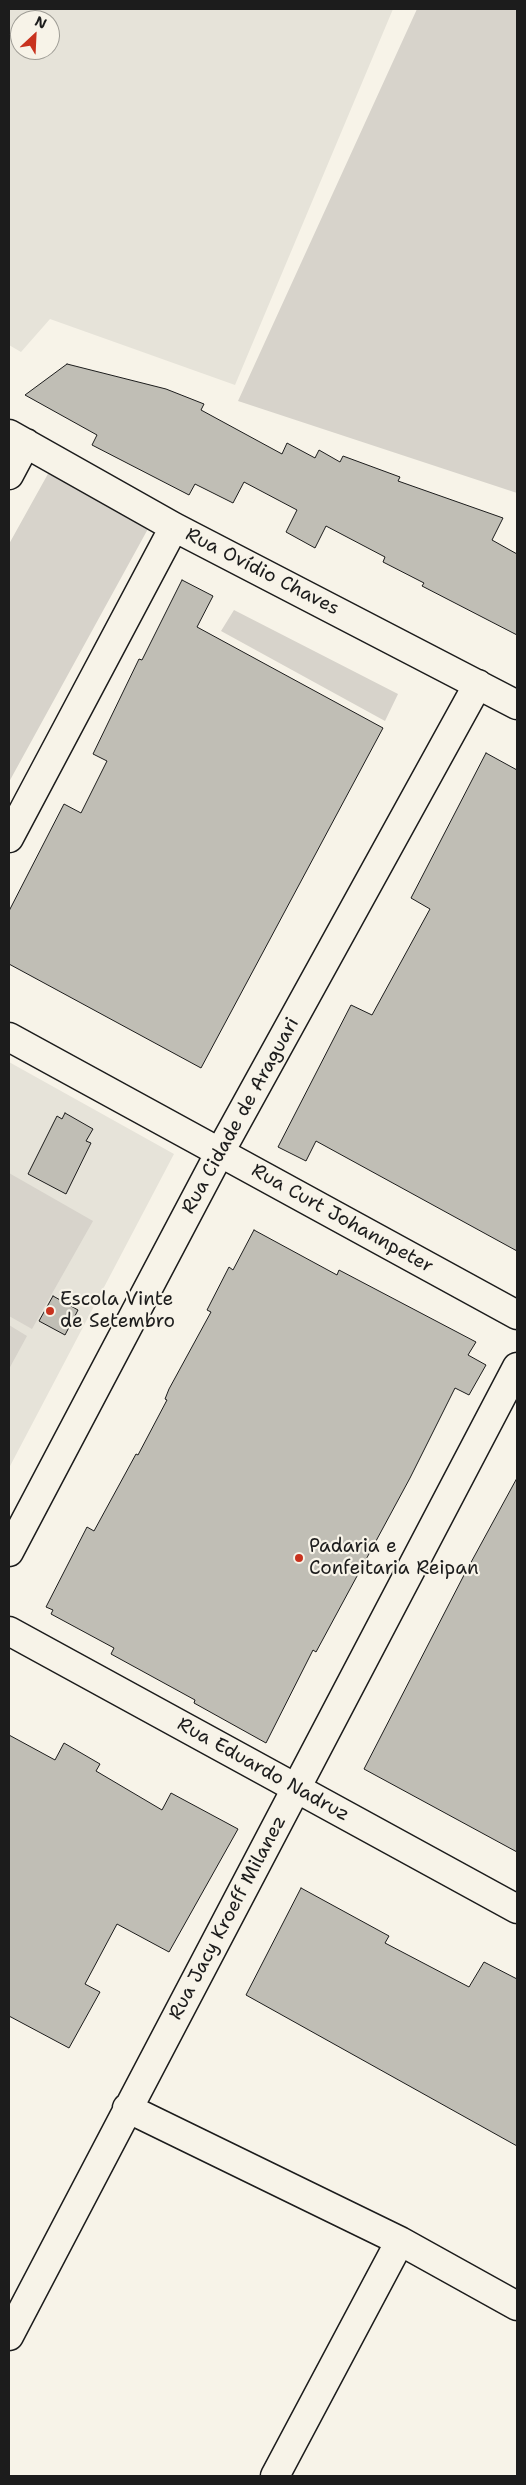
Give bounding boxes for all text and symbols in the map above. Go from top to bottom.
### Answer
north arrow [10,10,60,60]
text: N [32,12,50,33]
street label: Rua Ovídio Chaves [181,523,343,621]
street label: Rua Cidade de Araguari [178,1014,304,1218]
street label: Rua Curt Johannpeter [247,1159,437,1279]
place label: Escola Vinte de Setembro [60,1289,175,1333]
marker: Escola Vinte de Setembro [44,1305,56,1317]
place label: Padaria e Confeitaria Reipan [309,1536,479,1580]
marker: Padaria e Confeitaria Reipan [293,1552,305,1564]
street label: Rua Eduardo Nadruz [173,1713,353,1827]
street label: Rua Jacy Kroeff Milanez [164,1812,292,2024]

